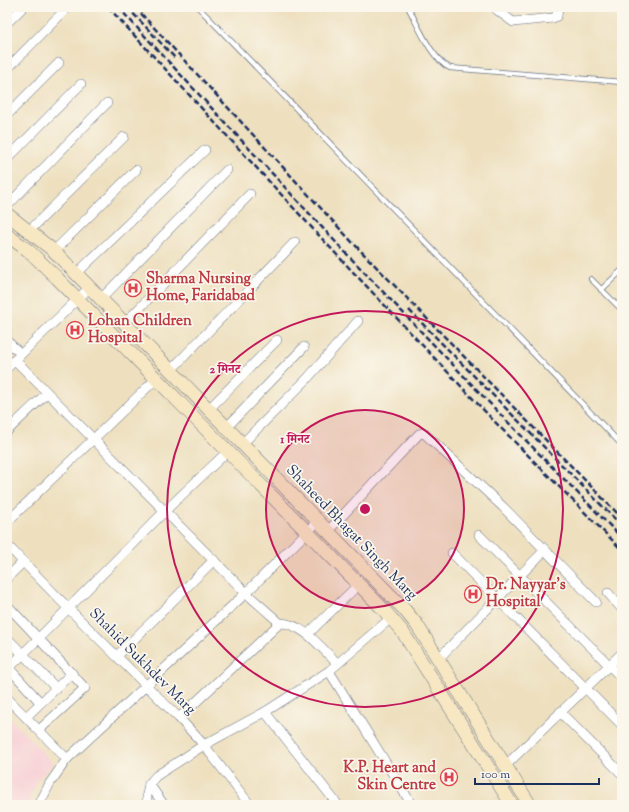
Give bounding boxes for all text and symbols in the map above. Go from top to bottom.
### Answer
place label: Sharma Nursing Home, Faridabad [146,269,256,307]
hospital icon: Sharma Nursing Home, Faridabad [123,278,143,298]
place label: Lohan Children Hospital [88,311,192,349]
hospital icon: Lohan Children Hospital [65,320,85,340]
text: 2 मिनट [210,361,242,379]
text: 1 मिनट [279,431,311,449]
street label: Shaheed Bhagat Singh Marg [281,461,421,605]
centre of rings [358,502,372,516]
place label: Dr. Nayyar's Hospital [486,575,566,613]
hospital icon: Dr. Nayyar's Hospital [463,584,483,604]
street label: Shahid Sukhdev Marg [84,604,200,720]
place label: K.P. Heart and Skin Centre [343,758,437,796]
scale bar [475,760,599,786]
text: 100 m [481,766,510,784]
hospital icon: K.P. Heart and Skin Centre [439,767,459,787]

